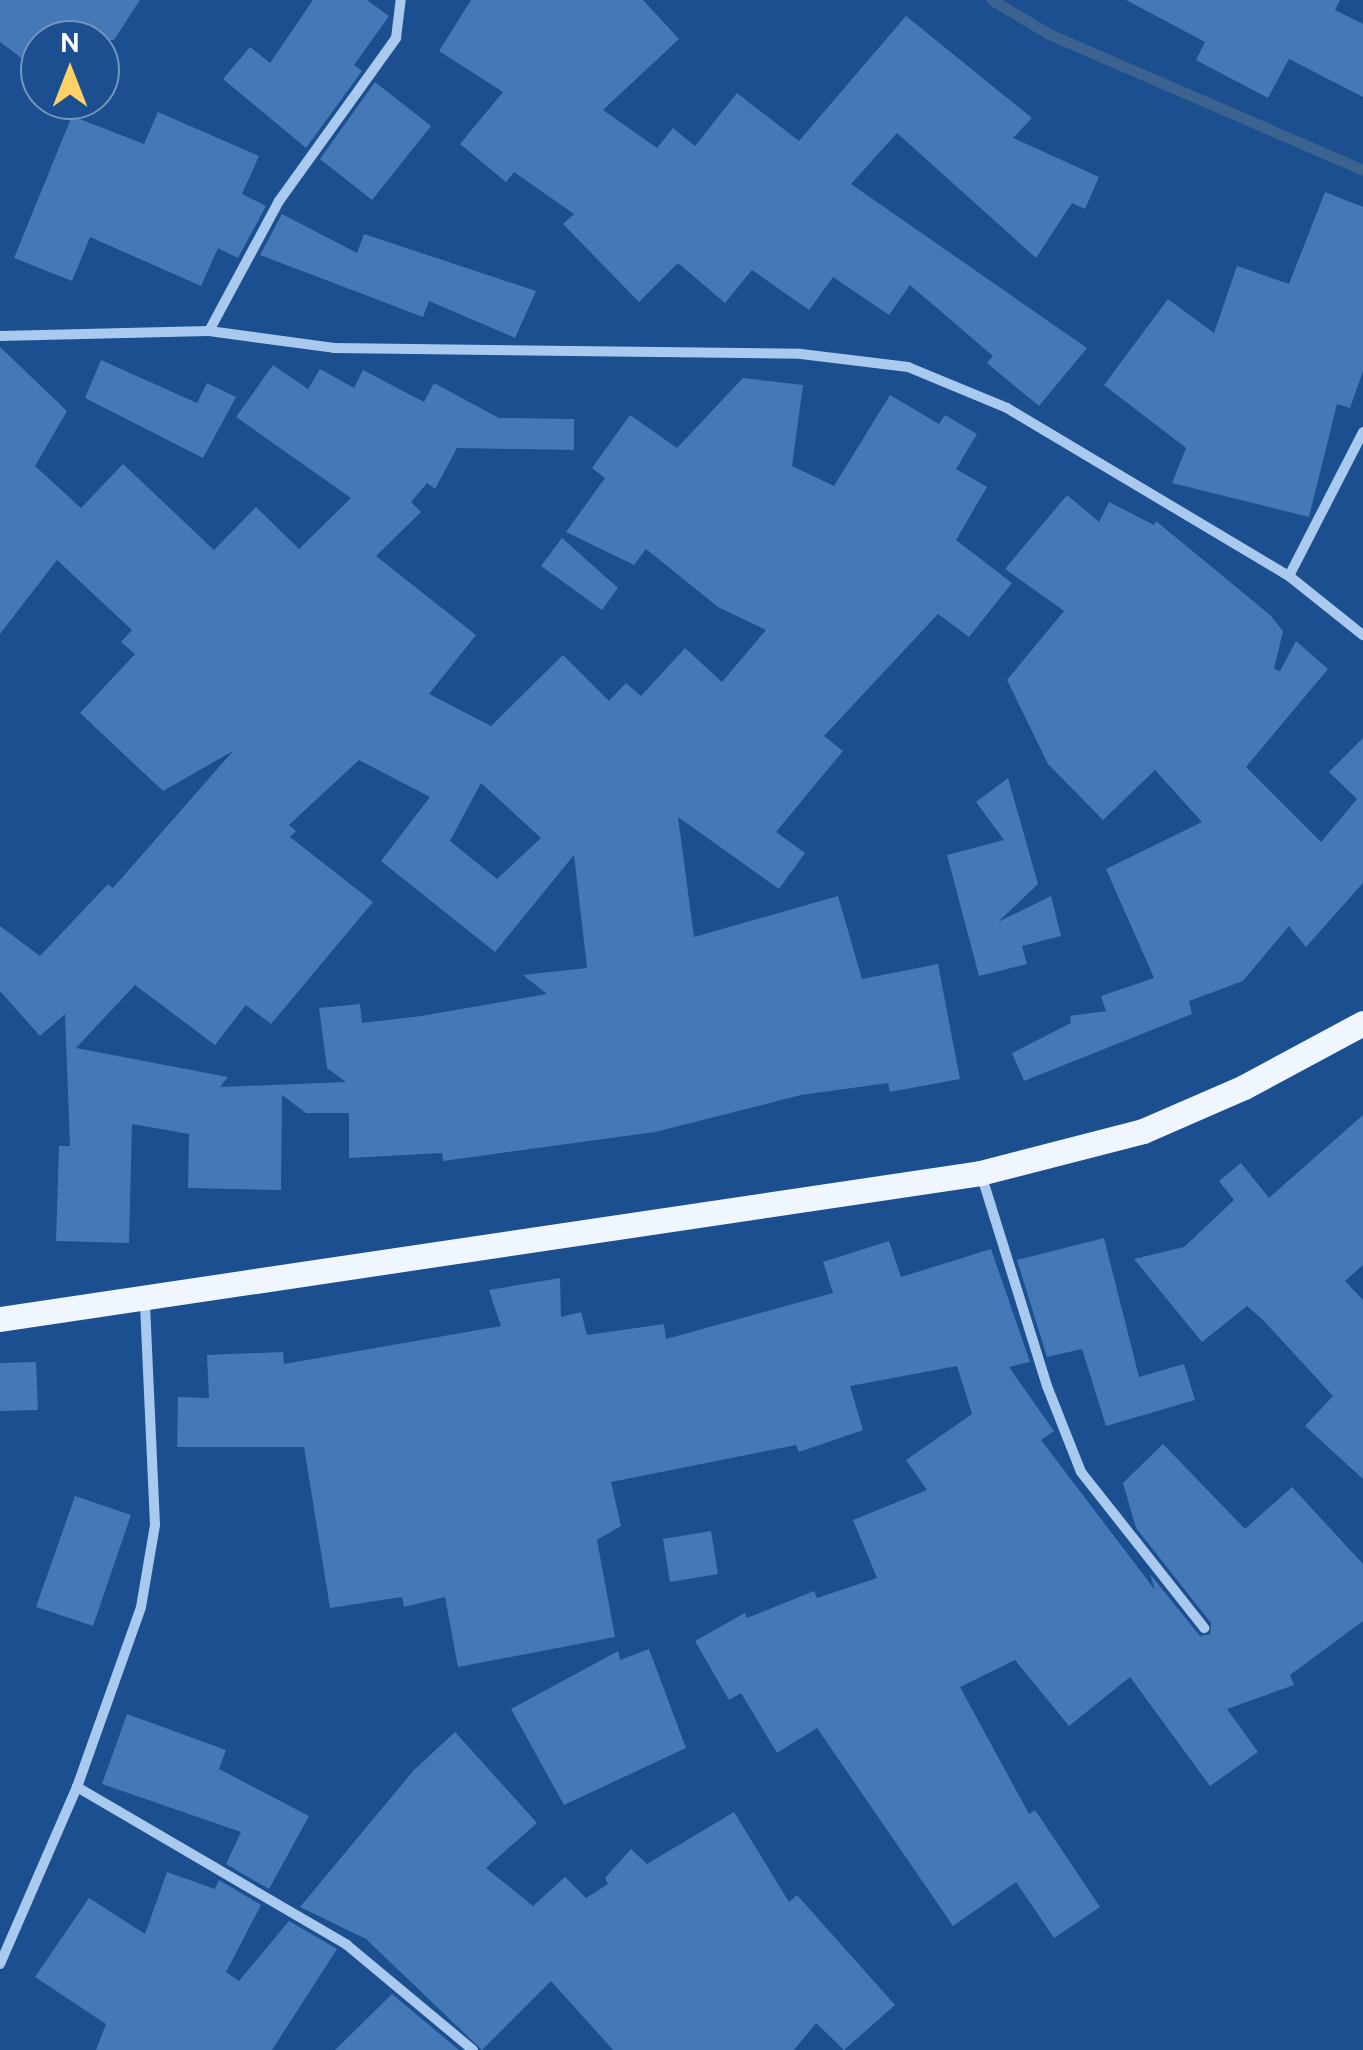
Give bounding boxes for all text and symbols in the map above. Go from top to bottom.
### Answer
north arrow [20,20,120,120]
text: N [60,25,80,59]

